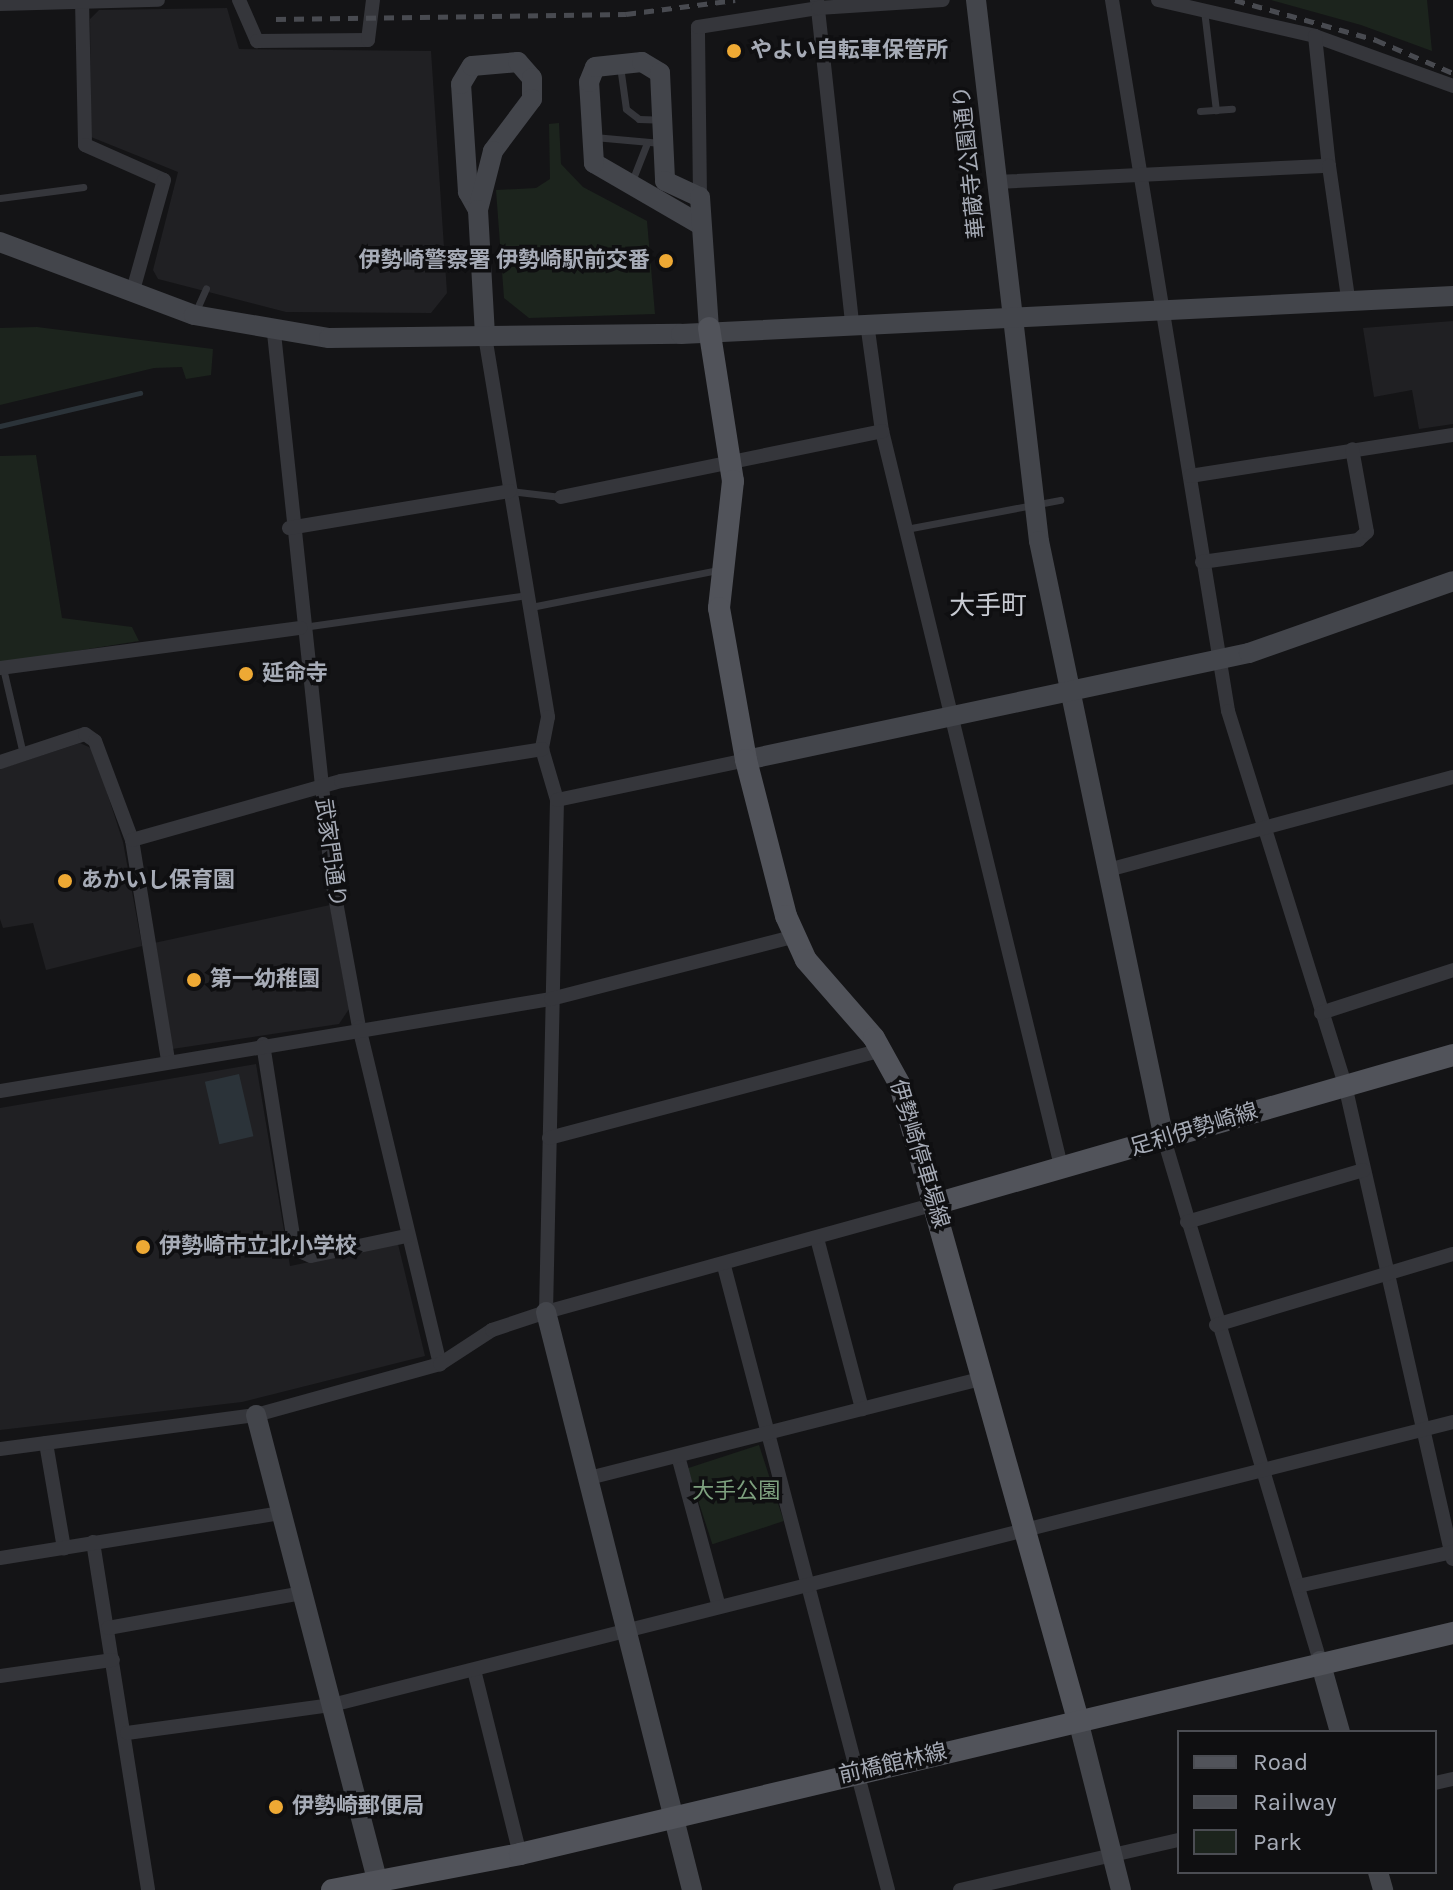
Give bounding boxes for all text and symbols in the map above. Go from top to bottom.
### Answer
place label: やよい自転車保管所 [750,38,948,64]
marker: やよい自転車保管所 [725,42,743,60]
street label: 華蔵寺公園通り [949,84,991,240]
place label: 伊勢崎警察署 伊勢崎駅前交番 [358,248,650,274]
marker: 伊勢崎警察署 伊勢崎駅前交番 [657,252,675,270]
district label: 大手町 [949,590,1027,622]
place label: 延命寺 [262,661,328,687]
marker: 延命寺 [237,665,255,683]
street label: 武家門通り [309,797,351,909]
place label: あかいし保育園 [81,868,235,894]
marker: あかいし保育園 [56,872,74,890]
place label: 第一幼稚園 [210,967,320,993]
marker: 第一幼稚園 [185,971,203,989]
street label: 伊勢崎停車場線 [884,1077,954,1231]
street label: 足利伊勢崎線 [1127,1098,1261,1162]
place label: 伊勢崎市立北小学校 [159,1234,357,1260]
marker: 伊勢崎市立北小学校 [134,1238,152,1256]
park label: 大手公園 [692,1479,780,1505]
legend [1177,1730,1437,1874]
street label: 前橋館林線 [836,1739,950,1789]
text: Road [1253,1748,1308,1776]
text: Railway [1253,1788,1337,1816]
place label: 伊勢崎郵便局 [292,1794,424,1820]
marker: 伊勢崎郵便局 [267,1798,285,1816]
text: Park [1253,1828,1302,1856]

